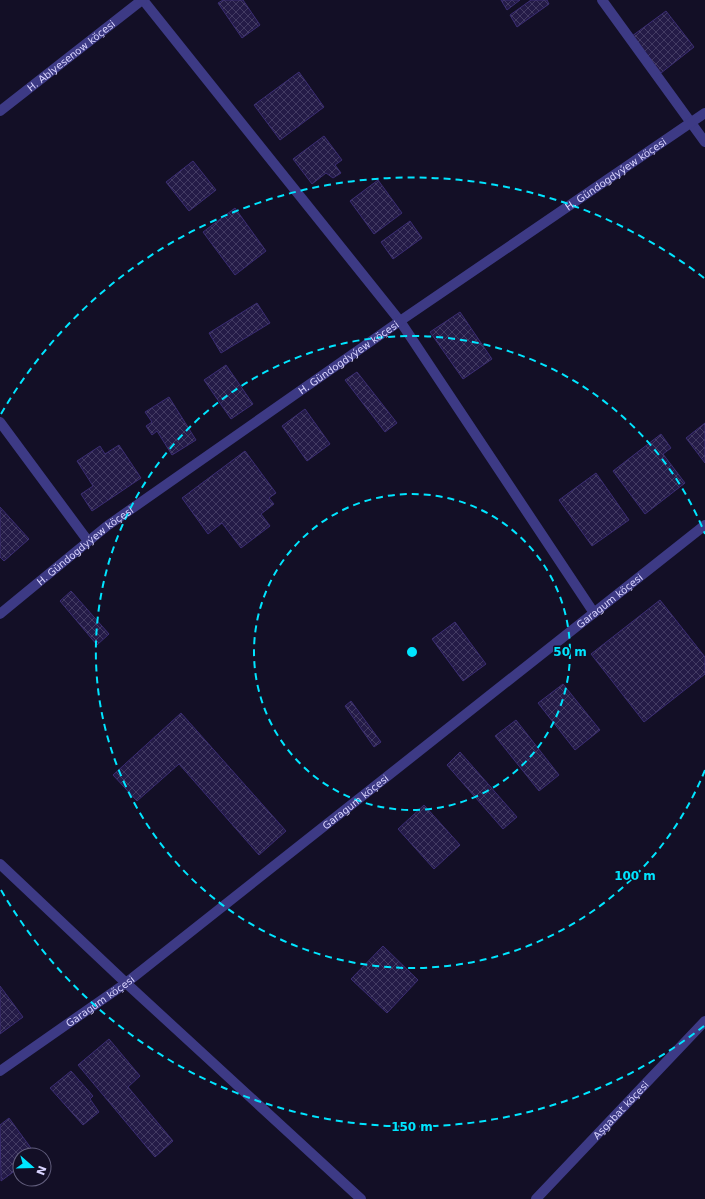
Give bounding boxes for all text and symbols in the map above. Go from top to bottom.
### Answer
street label: H. Ablyesenow köçesi [25,18,117,93]
street label: H. Gündogdyýew köçesi [563,136,668,212]
street label: H. Gündogdyýew köçesi [296,318,401,396]
street label: H. Gündogdyýew köçesi [34,504,135,587]
street label: Garagum köçesi [574,571,645,630]
centre of rings [405,645,419,659]
text: 50 m [553,645,587,659]
street label: Garagum köçesi [320,772,390,831]
text: 100 m [614,869,656,883]
street label: Garagum köçesi [64,973,136,1029]
street label: Aşgabat köçesi [591,1079,651,1141]
text: 150 m [391,1120,433,1134]
north arrow [12,1147,52,1187]
text: N [33,1164,49,1177]

